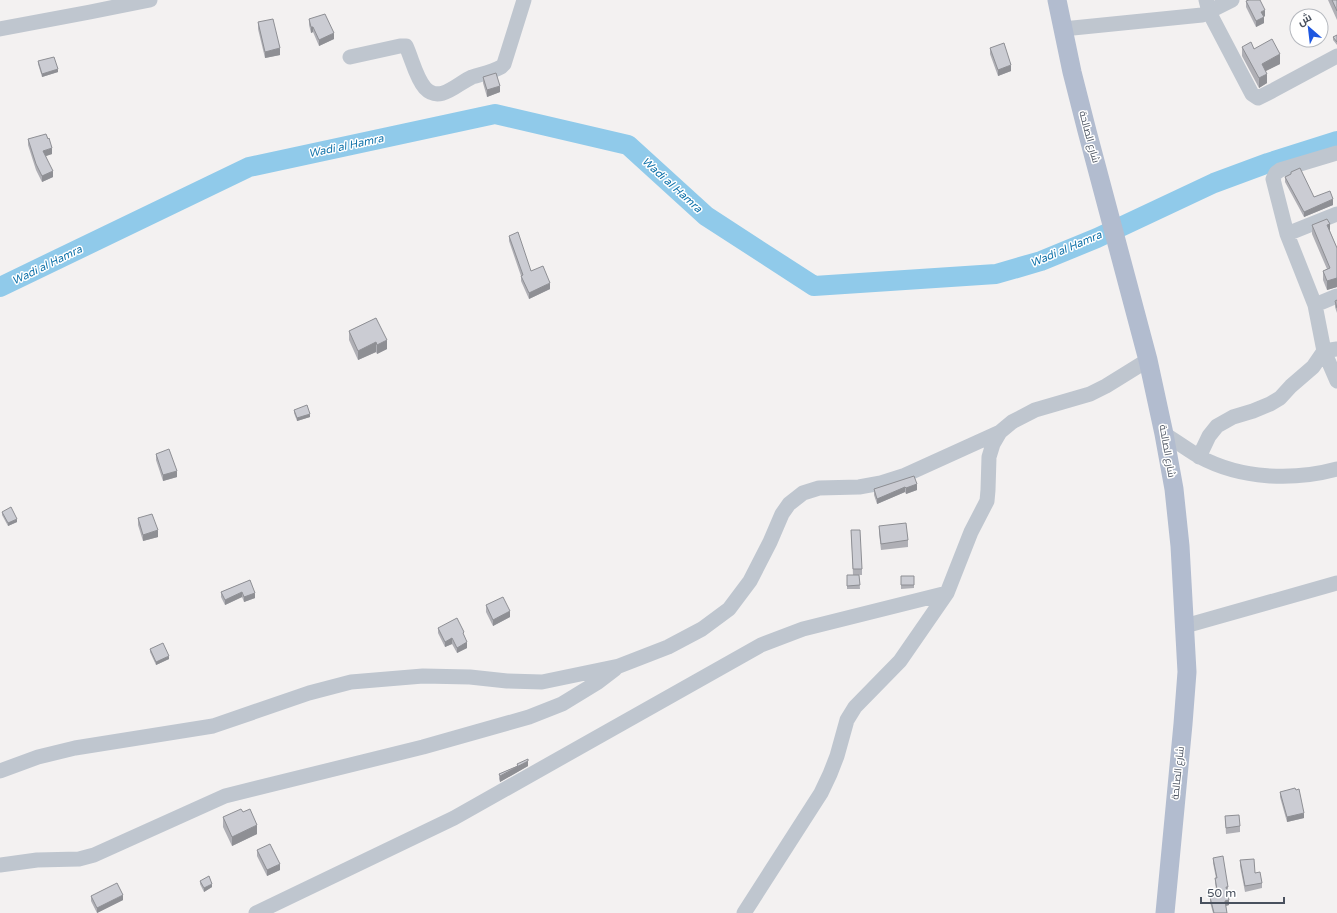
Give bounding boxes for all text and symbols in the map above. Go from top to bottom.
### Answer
north arrow [1289,8,1329,48]
text: ش [1295,11,1314,29]
street label: شارع الصالحة [1076,110,1102,164]
water label: Wadi al Hamra [307,132,385,160]
water label: Wadi al Hamra [639,155,705,216]
water label: Wadi al Hamra [1028,228,1104,270]
water label: Wadi al Hamra [10,242,85,288]
street label: شارع الصالحة [1156,424,1178,478]
street label: شارع الصالحة [1169,746,1187,800]
scale bar [1201,879,1284,905]
text: 50 m [1207,886,1236,900]

